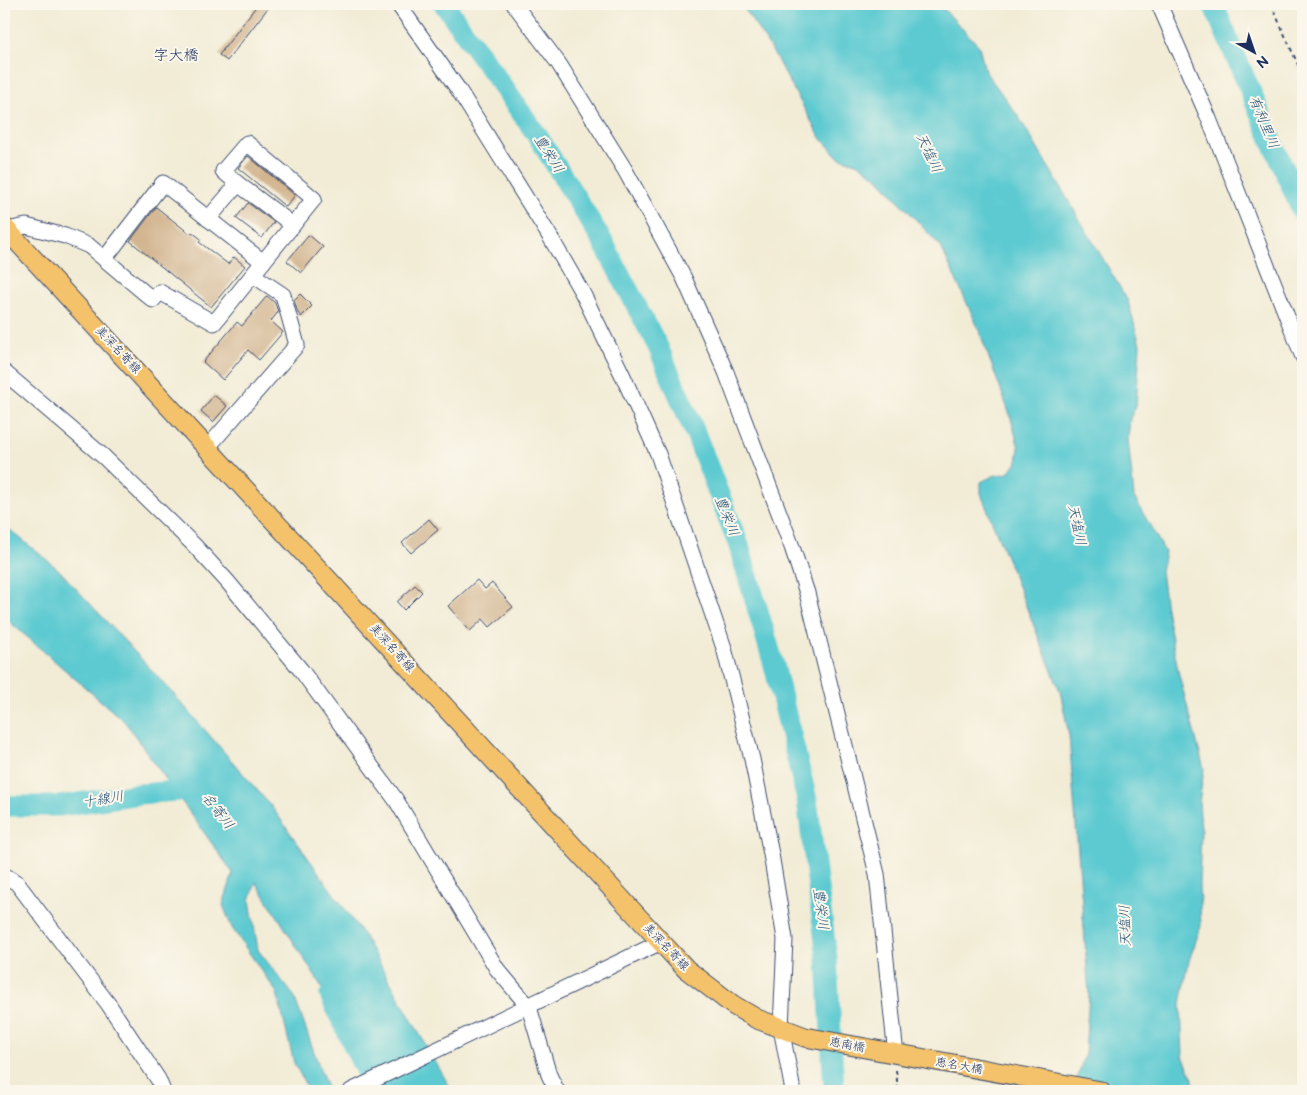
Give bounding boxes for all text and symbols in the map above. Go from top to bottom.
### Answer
north arrow [1230,28,1280,78]
district label: 字大橋 [153,46,199,65]
text: N [1253,52,1272,71]
water label: 有利里川 [1245,93,1283,151]
water label: 天塩川 [912,130,946,176]
water label: 豊栄川 [531,132,567,176]
street label: 美深名寄線 [92,323,144,377]
water label: 豊栄川 [711,493,743,539]
water label: 天塩川 [1064,503,1090,547]
street label: 美深名寄線 [366,621,418,675]
water label: 十線川 [81,787,125,811]
water label: 名寄川 [198,789,238,833]
water label: 豊栄川 [810,887,832,931]
water label: 天塩川 [1116,905,1134,947]
street label: 美深名寄線 [640,920,692,974]
street label: 恵南橋 [828,1034,866,1056]
street label: 恵名大橋 [934,1054,984,1078]

